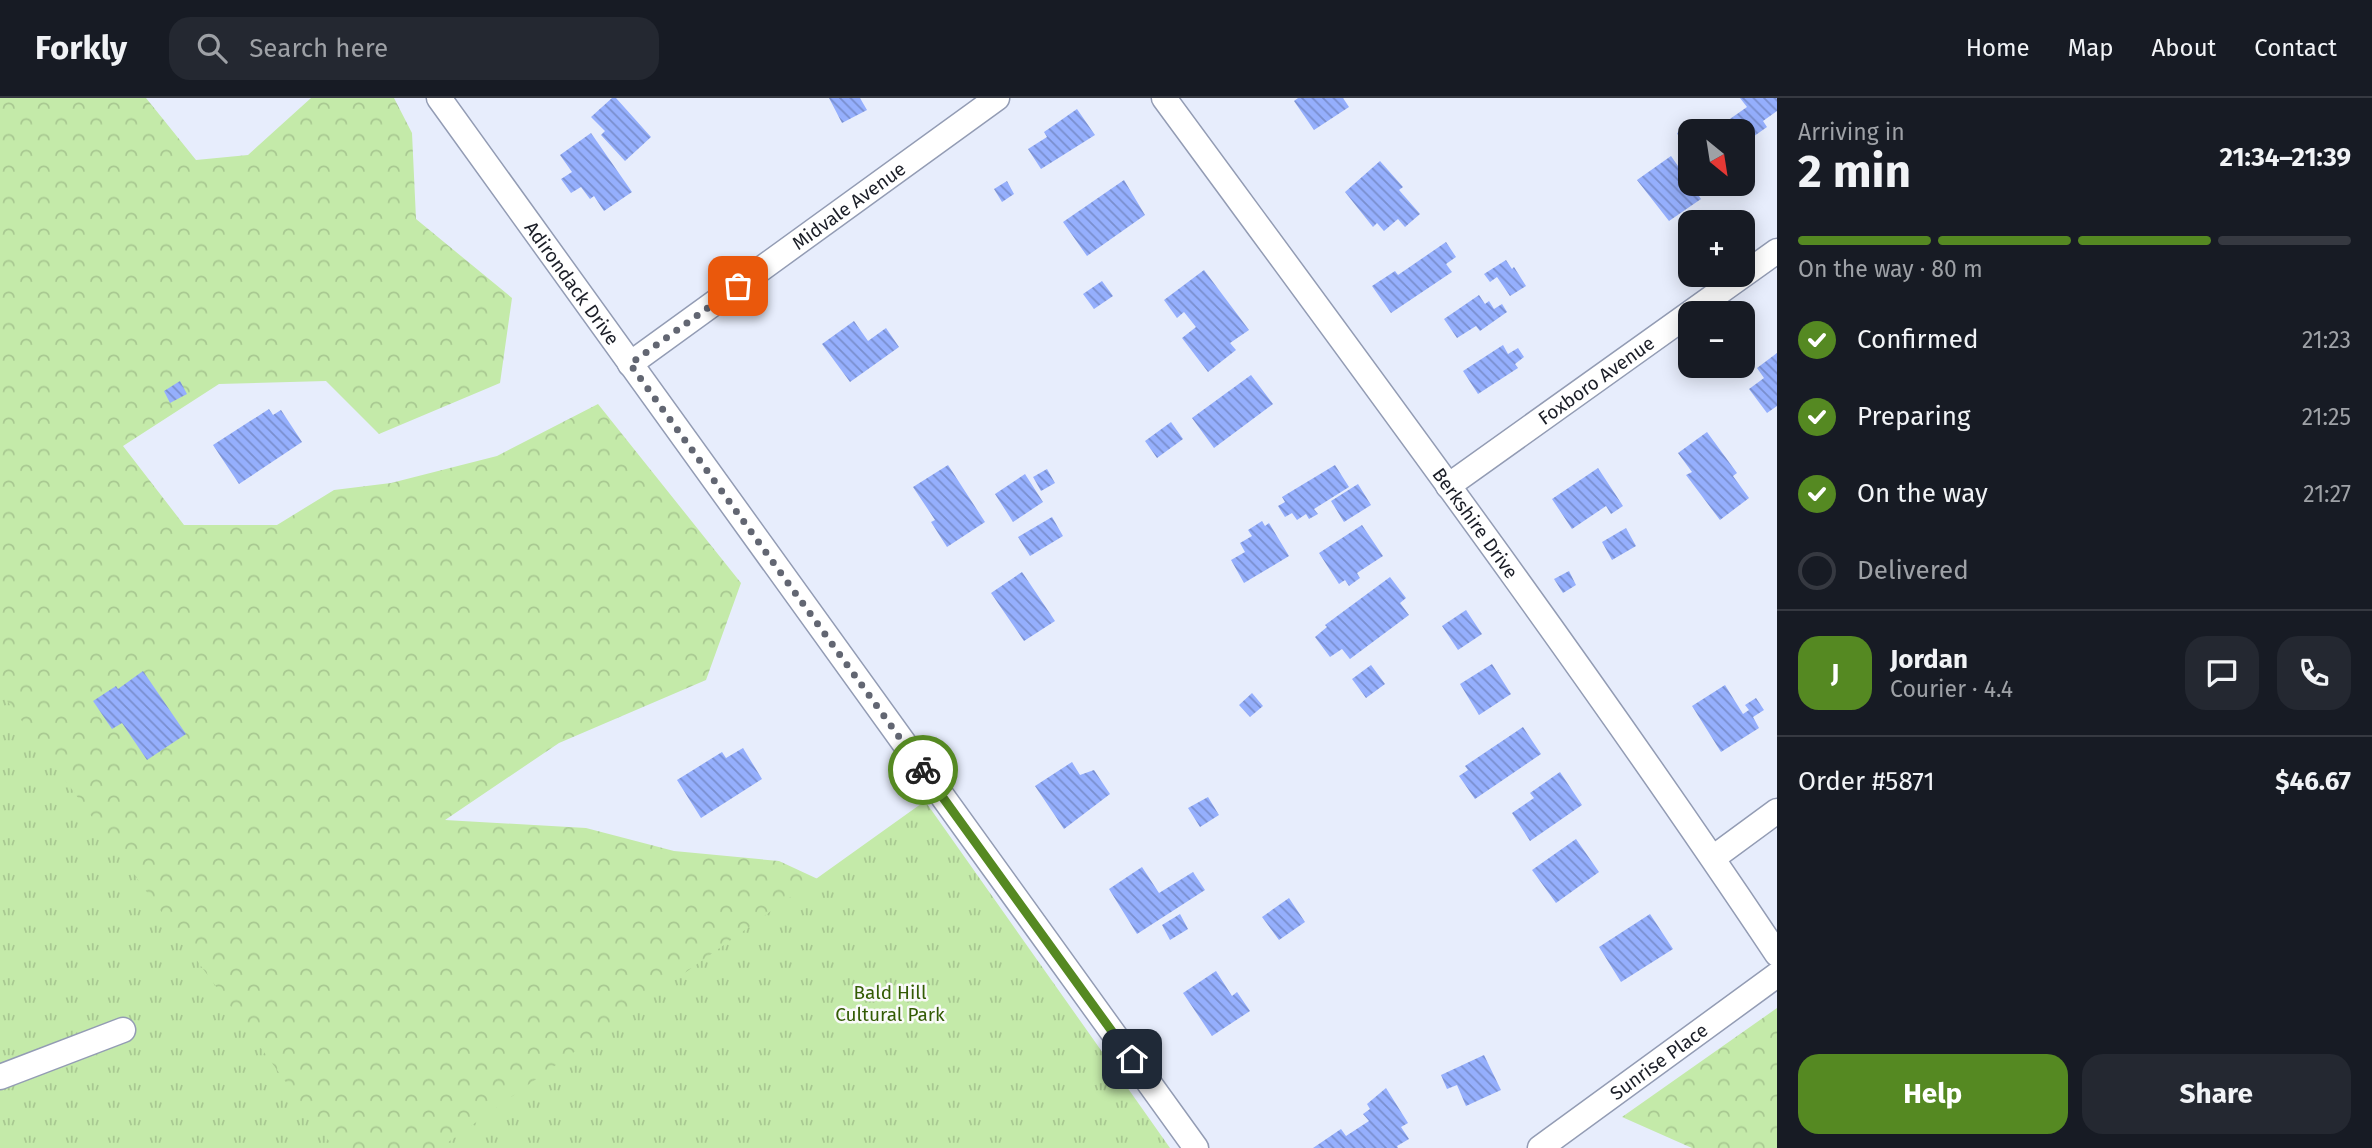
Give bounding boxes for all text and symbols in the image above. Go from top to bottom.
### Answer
search box [169,17,659,80]
text: Forkly [35,28,127,68]
icon: search [193,29,231,67]
text: Search here [249,33,388,64]
text: Home [1966,34,2030,62]
text: Map [2068,34,2114,62]
text: About [2152,34,2216,62]
text: Contact [2254,34,2337,62]
text: Arriving in [1798,118,1905,146]
north arrow [1678,119,1755,196]
map controls [1678,119,1755,378]
text: 21:34–21:39 [2220,142,2351,173]
text: 2 min [1798,144,1911,199]
street label: Midvale Avenue [788,157,910,255]
button: + [1678,210,1755,287]
street label: Adirondack Drive [520,217,624,350]
text: On the way · 80 m [1798,255,1983,283]
pin [708,256,768,316]
icon: bag [719,267,757,305]
button: − [1678,301,1755,378]
icon: check [1798,321,1836,359]
text: Confirmed [1857,324,1978,355]
text: 21:23 [2302,326,2351,354]
street label: Foxboro Avenue [1534,331,1659,430]
icon: check [1798,398,1836,436]
text: Preparing [1857,401,1970,432]
text: 21:25 [2302,403,2351,431]
street label: Berkshire Drive [1427,463,1523,583]
icon: check [1798,475,1836,513]
text: On the way [1857,478,1988,509]
text: 21:27 [2303,480,2351,508]
text: Delivered [1857,555,1969,586]
button: chat [2185,636,2259,710]
button: phone [2277,636,2351,710]
text: Jordan [1890,644,1968,675]
text: J [1831,658,1839,689]
text: Courier · 4.4 [1890,675,2013,703]
courier [888,735,958,805]
icon: bike [904,751,942,789]
text: Order #5871 [1798,766,1935,797]
text: $46.67 [2275,766,2351,797]
park label: Bald Hill Cultural Park [835,981,945,1026]
street label: Sunrise Place [1606,1018,1712,1105]
pin [1102,1029,1162,1089]
icon: home [1113,1040,1151,1078]
button: Help [1798,1054,2068,1134]
button: Share [2082,1054,2351,1134]

